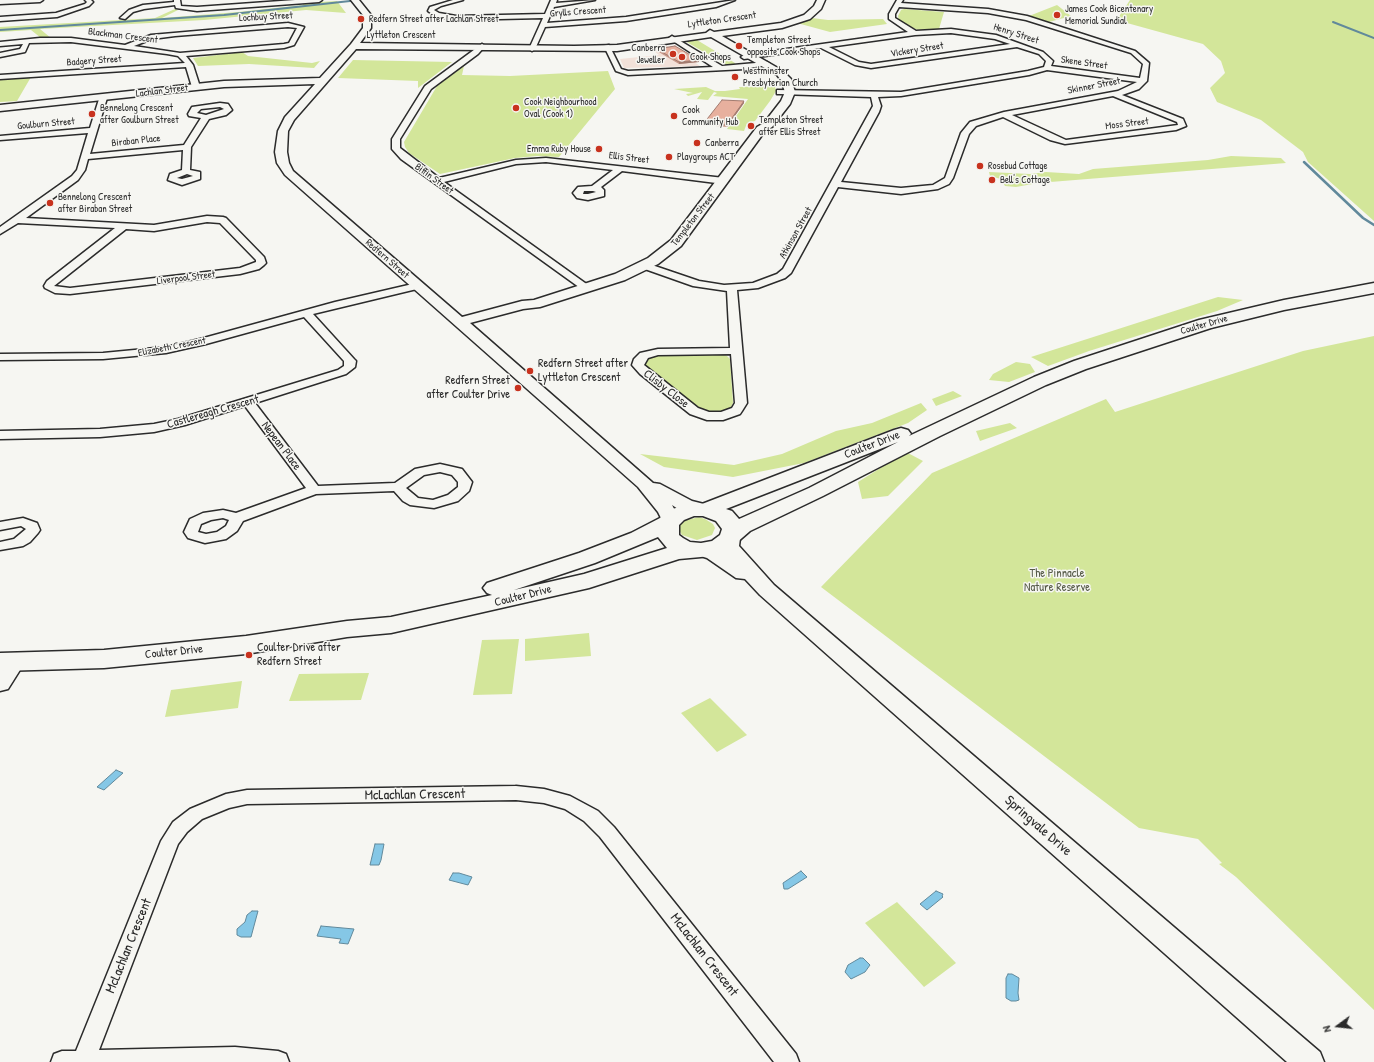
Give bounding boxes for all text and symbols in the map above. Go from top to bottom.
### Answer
place label: James Cook Bicentenary Memorial Sundial [1065,3,1153,26]
street label: Grylls Crescent [549,4,607,20]
street label: Lyttleton Crescent [687,9,757,31]
street label: Lochbuy Street [239,10,293,24]
marker: James Cook Bicentenary Memorial Sundial [1052,10,1062,20]
place label: Redfern Street after Lachlan Street [369,13,499,25]
marker: Redfern Street after Lachlan Street [356,14,366,24]
street label: Henry Street [992,21,1040,47]
street label: Blackman Crescent [87,26,159,46]
street label: Lyttleton Crescent [367,29,435,41]
place label: Templeton Street opposite Cook Shops [747,34,820,58]
street label: Vickery Street [890,40,944,60]
marker: Templeton Street opposite Cook Shops [734,41,744,51]
place label: Canberra Jeweller [631,42,665,66]
marker: Canberra Jeweller [668,49,678,59]
place label: Cook Shops [690,51,731,63]
marker: Cook Shops [677,52,687,62]
street label: Badgery Street [66,53,122,69]
street label: Skene Street [1060,54,1108,72]
place label: Westminster Presbyterian Church [743,65,818,88]
marker: Westminster Presbyterian Church [730,72,740,82]
street label: Skinner Street [1067,75,1121,97]
street label: Lachlan Street [135,82,189,100]
place label: Cook Neighbourhood Oval (Cook 1) [524,96,596,120]
place label: Bennelong Crescent after Goulburn Street [100,102,179,126]
marker: Cook Neighbourhood Oval (Cook 1) [511,103,521,113]
place label: Cook Community Hub [682,104,739,128]
marker: Bennelong Crescent after Goulburn Street [87,109,97,119]
marker: Cook Community Hub [669,111,679,121]
place label: Templeton Street after Ellis Street [759,114,823,138]
street label: Moss Street [1105,115,1149,133]
street label: Goulburn Street [17,116,75,132]
marker: Templeton Street after Ellis Street [746,121,756,131]
street label: Biraban Place [111,132,161,150]
place label: Canberra [705,137,739,149]
marker: Canberra [692,138,702,148]
place label: Emma Ruby House [527,143,591,155]
marker: Emma Ruby House [594,144,604,154]
street label: Ellis Street [608,150,650,166]
place label: Playgroups ACT [677,151,734,163]
marker: Playgroups ACT [664,152,674,162]
place label: Rosebud Cottage [988,160,1047,172]
street label: Biffin Street [412,161,456,197]
marker: Rosebud Cottage [975,161,985,171]
place label: Bell's Cottage [1000,174,1050,186]
marker: Bell's Cottage [987,175,997,185]
place label: Bennelong Crescent after Biraban Street [58,191,132,214]
street label: Templeton Street [669,191,717,249]
marker: Bennelong Crescent after Biraban Street [45,198,55,208]
street label: Atkinson Street [777,205,815,261]
street label: Redfern Street [363,237,411,281]
street label: Liverpool Street [156,268,216,288]
street label: Coulter Drive [1179,313,1229,337]
street label: Elizabeth Crescent [137,335,207,359]
place label: Redfern Street after Lyttleton Crescent [538,357,628,385]
marker: Redfern Street after Lyttleton Crescent [525,366,535,376]
street label: Clisby Close [640,367,692,411]
place label: Redfern Street after Coulter Drive [426,374,510,402]
marker: Redfern Street after Coulter Drive [513,383,523,393]
street label: Castlereagh Crescent [165,392,261,432]
street label: Nepean Place [258,419,304,473]
street label: Coulter Drive [842,428,902,462]
park label: The Pinnacle Nature Reserve [1024,567,1090,595]
street label: Coulter Drive [493,582,553,610]
place label: Coulter Drive after Redfern Street [257,641,341,669]
street label: Coulter Drive [144,642,204,662]
marker: Coulter Drive after Redfern Street [244,650,254,660]
street label: McLachlan Crescent [365,786,465,804]
street label: Springvale Drive [1001,792,1075,860]
street label: McLachlan Crescent [102,896,156,996]
street label: McLachlan Crescent [666,910,742,1000]
north arrow [1318,1006,1358,1046]
text: N [1319,1024,1334,1034]

